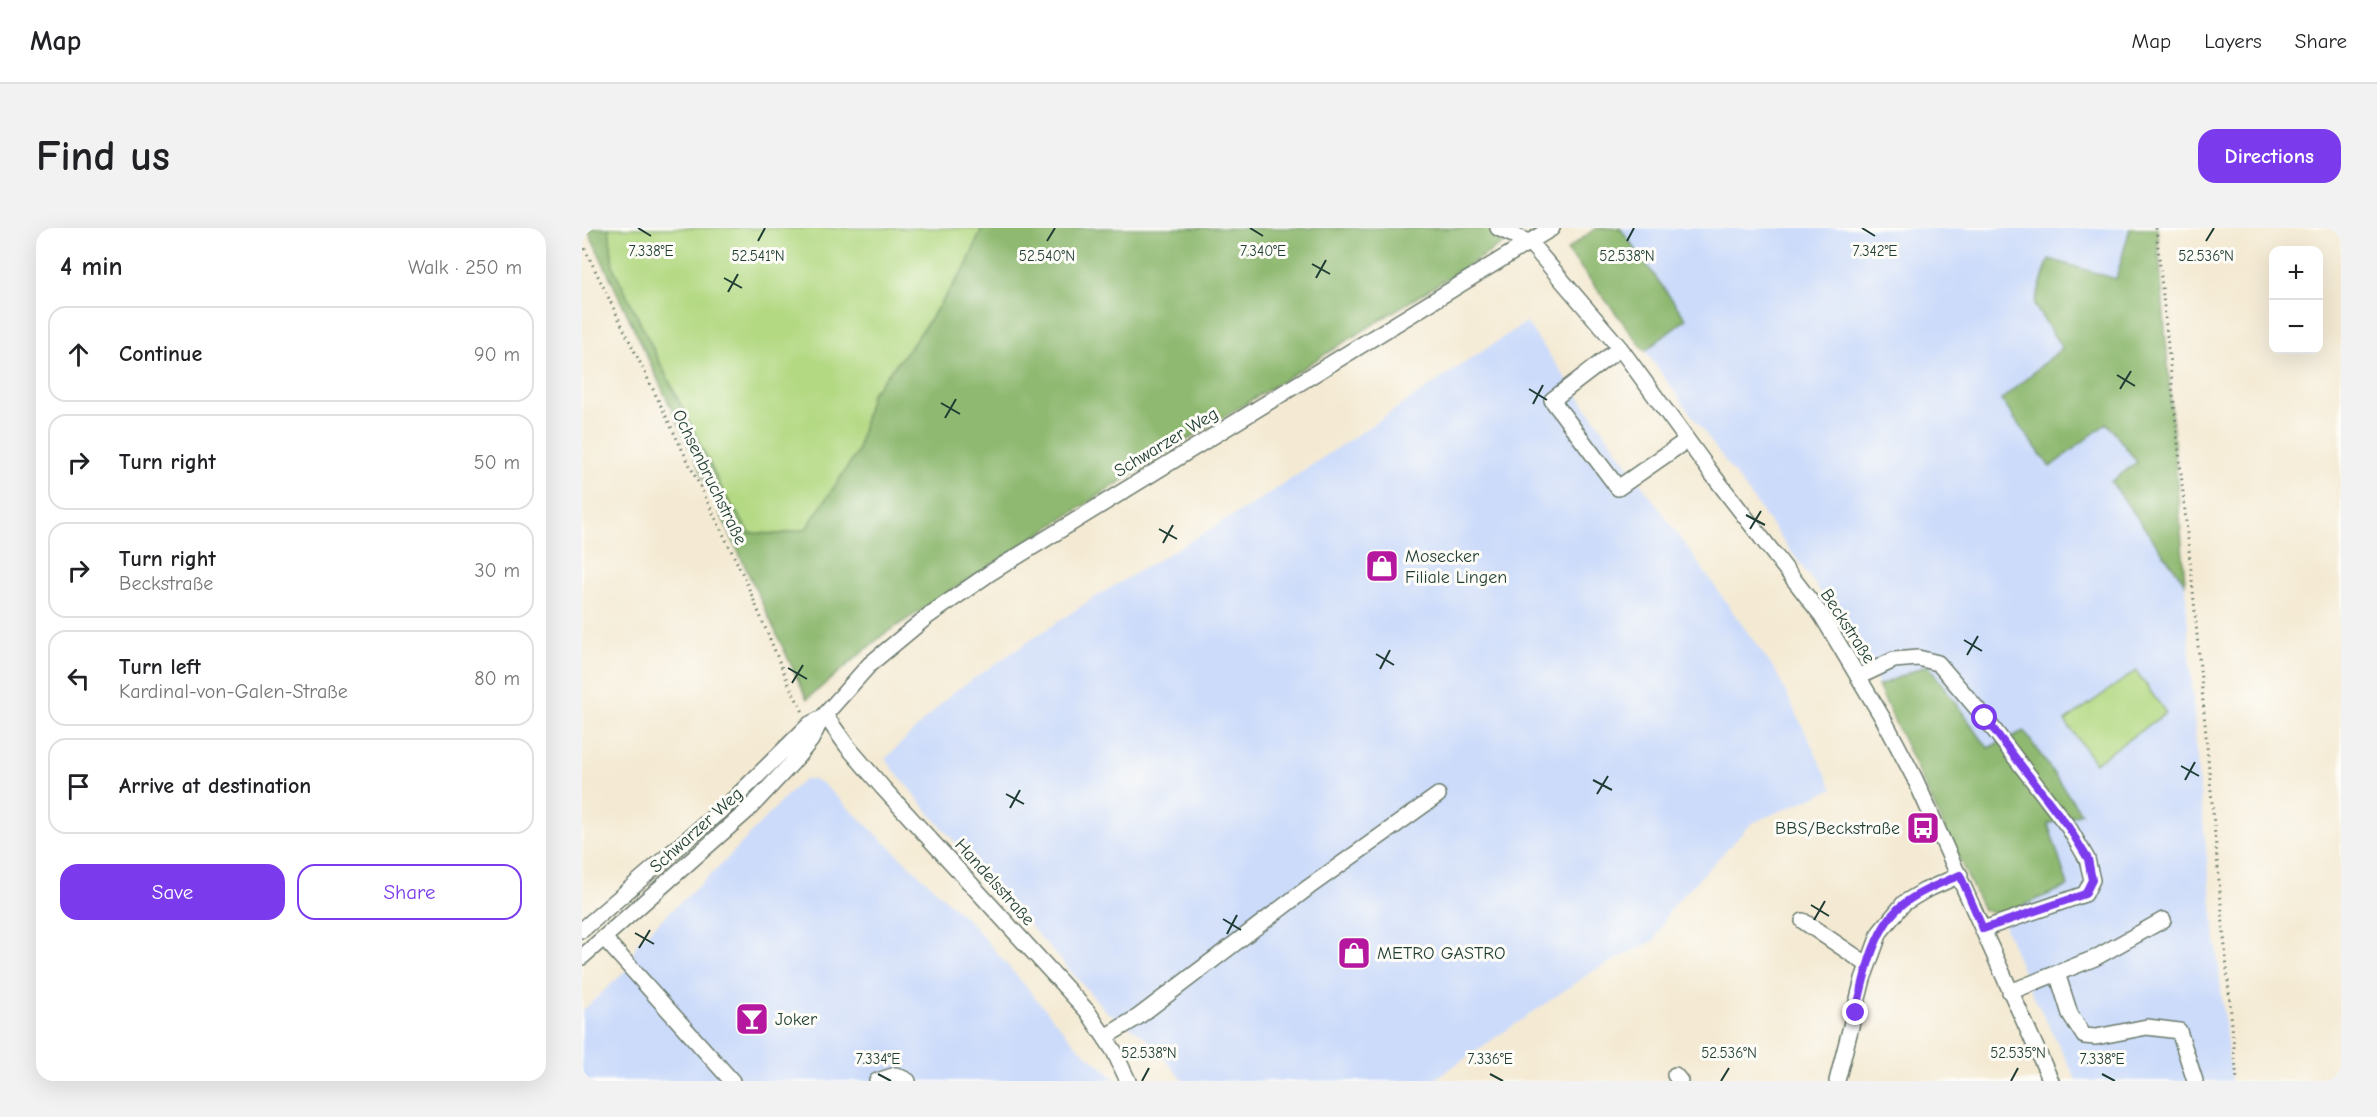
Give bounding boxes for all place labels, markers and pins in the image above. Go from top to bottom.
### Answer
place label: Mosecker Filiale Lingen [1405,546,1507,588]
shop icon: Mosecker Filiale Lingen [1364,548,1400,584]
bus stop icon: BBS/Beckstraße [1905,810,1941,846]
place label: BBS/Beckstraße [1775,818,1900,839]
shop icon: METRO GASTRO [1336,935,1372,971]
place label: METRO GASTRO [1377,943,1506,964]
bar icon: Joker [734,1001,770,1037]
place label: Joker [775,1009,818,1030]

